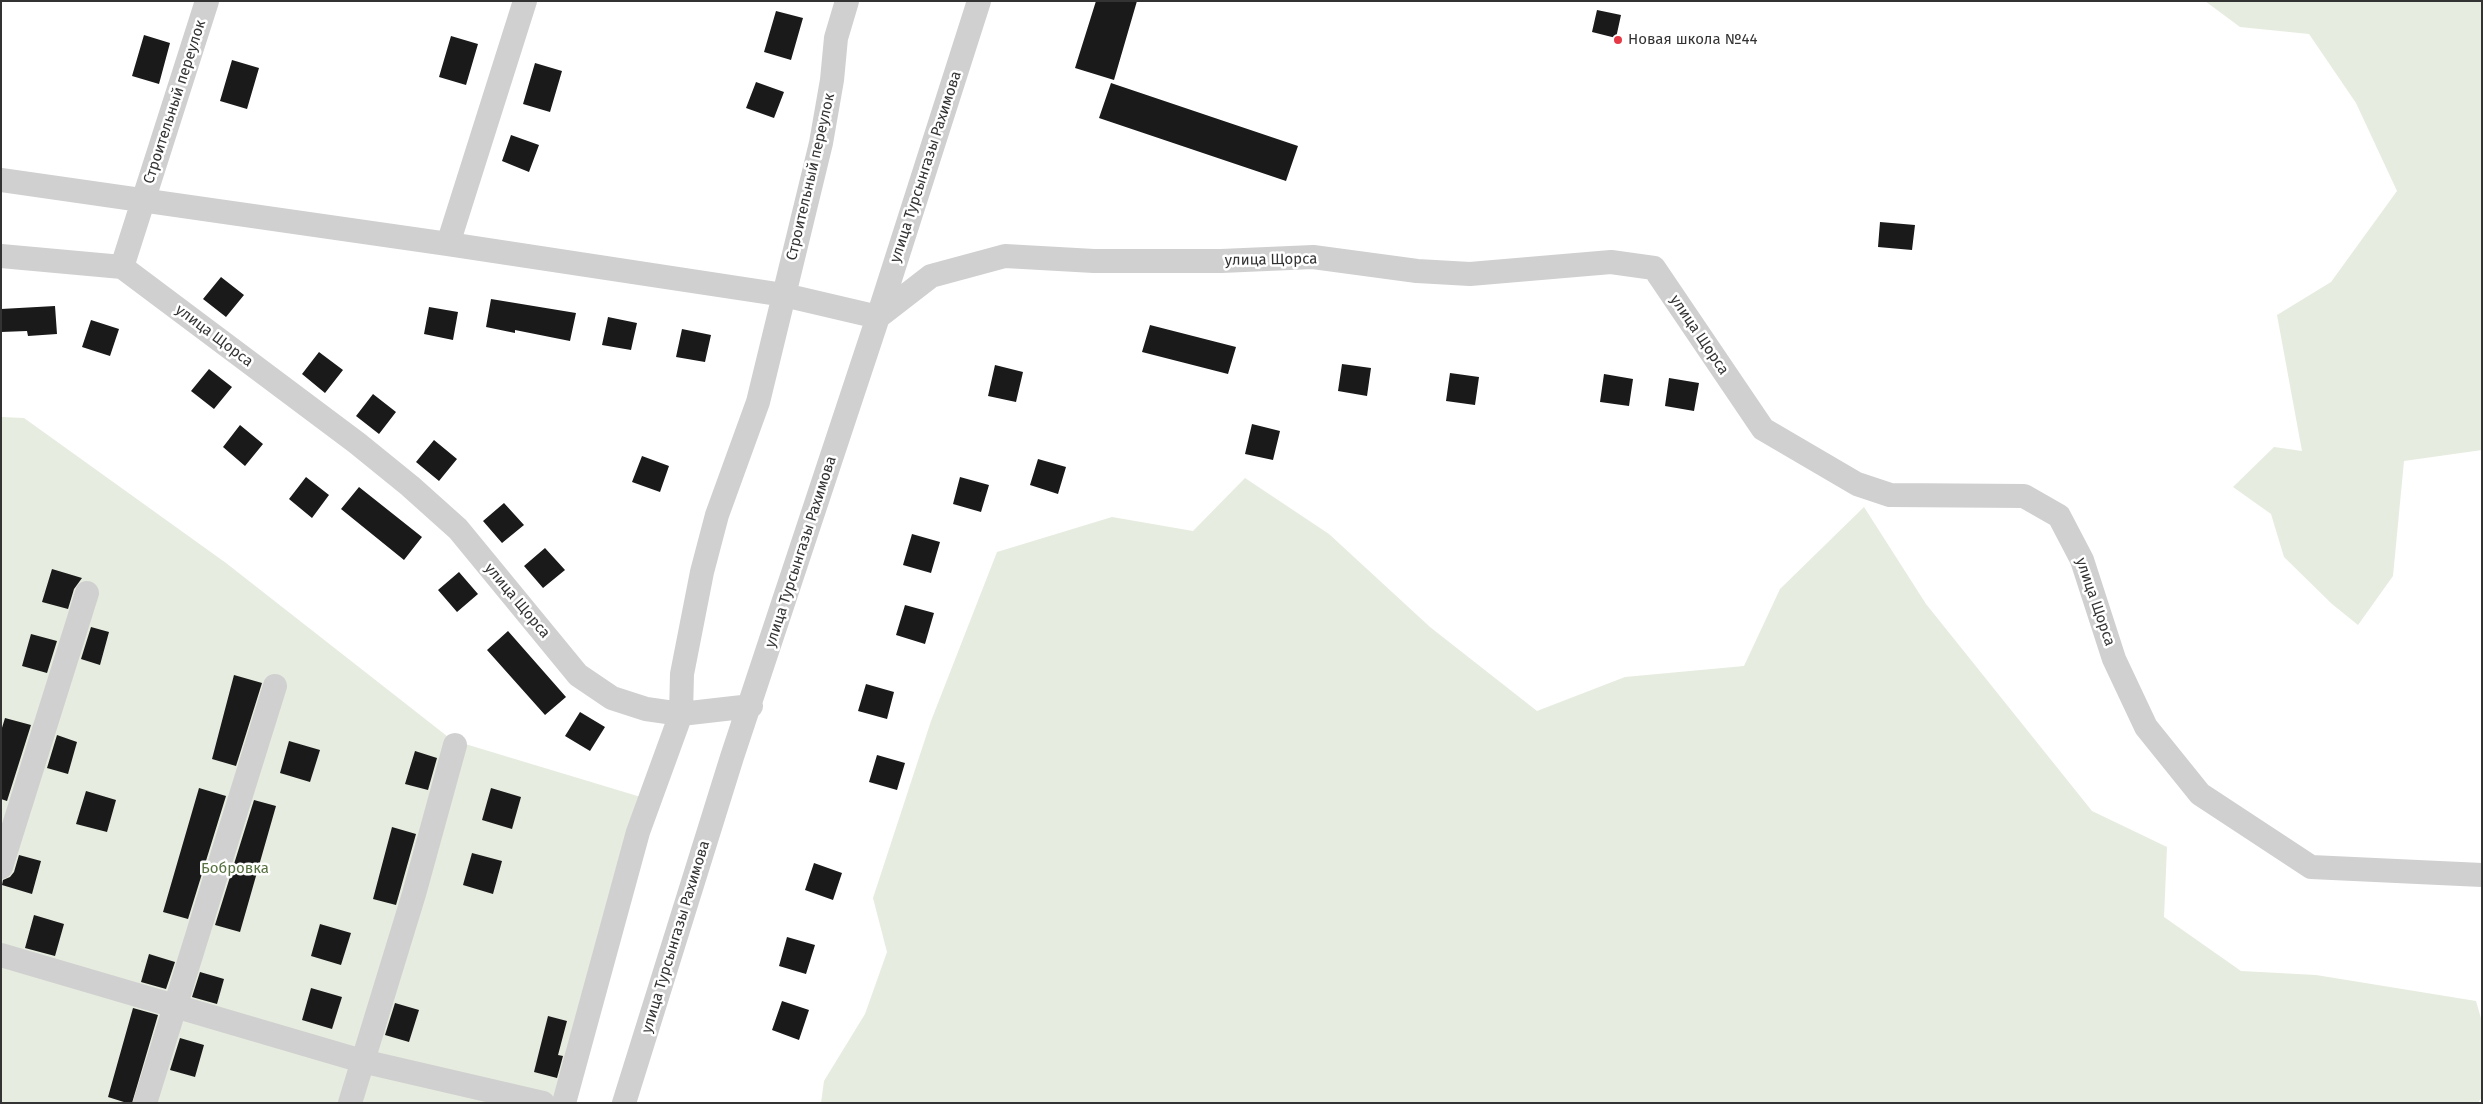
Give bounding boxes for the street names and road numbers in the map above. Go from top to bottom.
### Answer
street label: Строительный переулок [140,18,210,186]
street label: улица Турсынгазы Рахимова [886,69,966,265]
street label: Строительный переулок [783,92,839,262]
street label: улица Щорса [1225,250,1317,270]
street label: улица Щорса [1666,292,1732,378]
street label: улица Щорса [172,301,256,371]
street label: улица Турсынгазы Рахимова [761,454,841,650]
street label: улица Щорса [2071,555,2119,649]
street label: улица Щорса [480,560,554,642]
street label: улица Турсынгазы Рахимова [638,839,714,1035]

